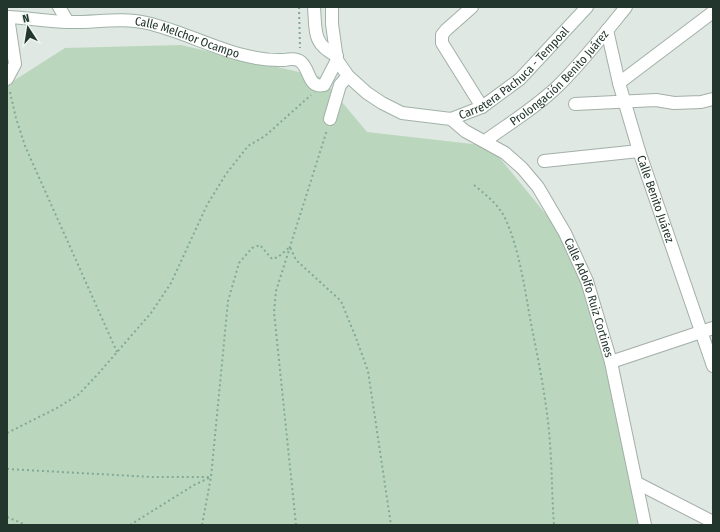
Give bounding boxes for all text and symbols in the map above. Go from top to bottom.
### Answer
north arrow [8,8,48,48]
text: N [21,12,31,26]
street label: Calle Melchor Ocampo [134,14,241,61]
street label: Carretera Pachuca - Tempoal [457,24,572,122]
street label: Prolongación Benito Juárez [507,27,612,128]
street label: Calle Benito Juárez [634,153,677,245]
street label: Calle Adolfo Ruiz Cortines [561,236,616,359]

